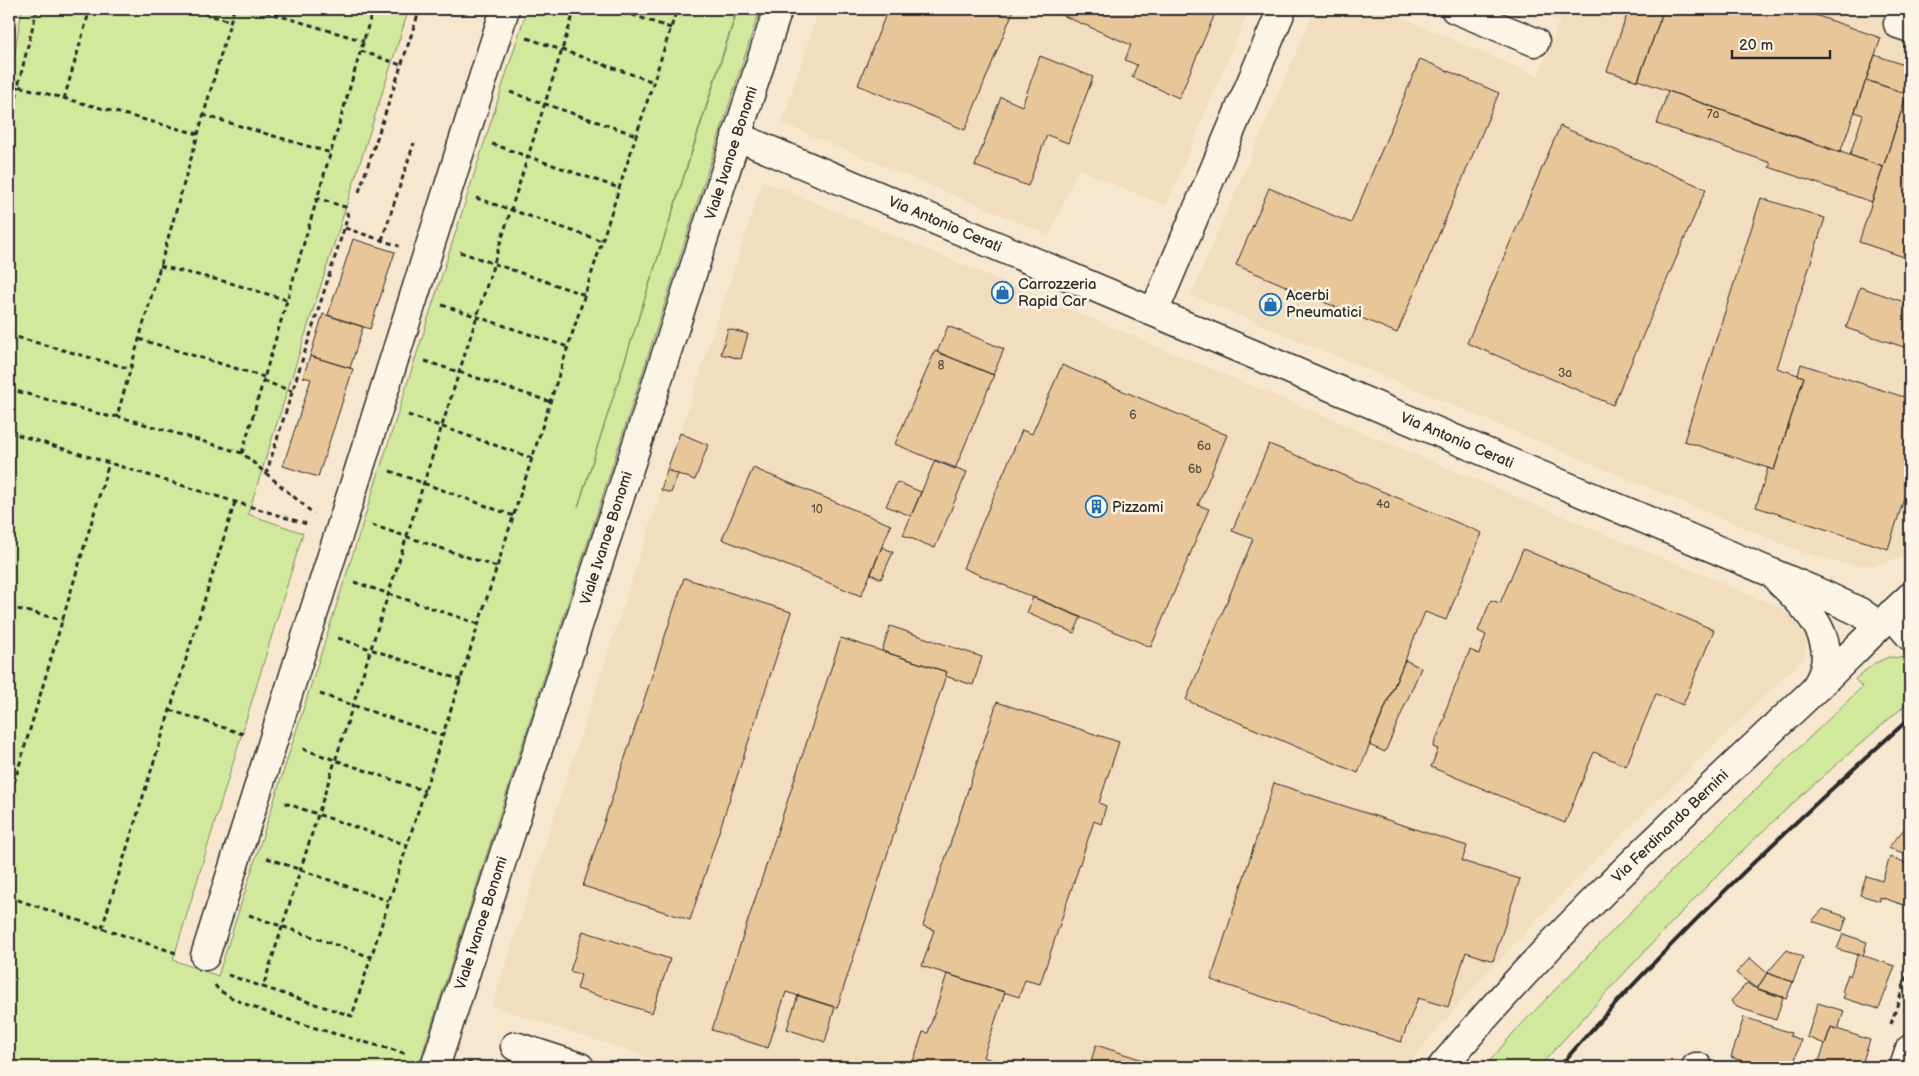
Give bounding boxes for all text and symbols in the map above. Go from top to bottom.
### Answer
scale bar [1732,28,1829,60]
text: 20 m [1739,36,1773,55]
street label: Viale Ivanoe Bonomi [701,84,762,222]
house number: 7a [1707,107,1720,122]
street label: Via Antonio Cerati [885,192,1004,257]
place label: Carrozzeria Rapid Car [1018,275,1097,311]
shop icon: Carrozzeria Rapid Car [990,281,1014,305]
place label: Acerbi Pneumatici [1286,286,1362,322]
shop icon: Acerbi Pneumatici [1258,292,1282,316]
house number: 8 [938,358,945,373]
house number: 3a [1558,366,1572,381]
house number: 6 [1129,408,1137,423]
street label: Via Antonio Cerati [1397,408,1516,473]
house number: 6a [1197,439,1211,454]
house number: 6b [1188,462,1202,477]
street label: Viale Ivanoe Bonomi [576,469,637,607]
building icon: Pizzami [1084,495,1108,519]
house number: 4a [1376,497,1390,512]
place label: Pizzami [1112,498,1164,517]
house number: 10 [811,502,823,517]
street label: Via Ferdinando Bernini [1608,766,1733,887]
street label: Viale Ivanoe Bonomi [451,854,512,992]

